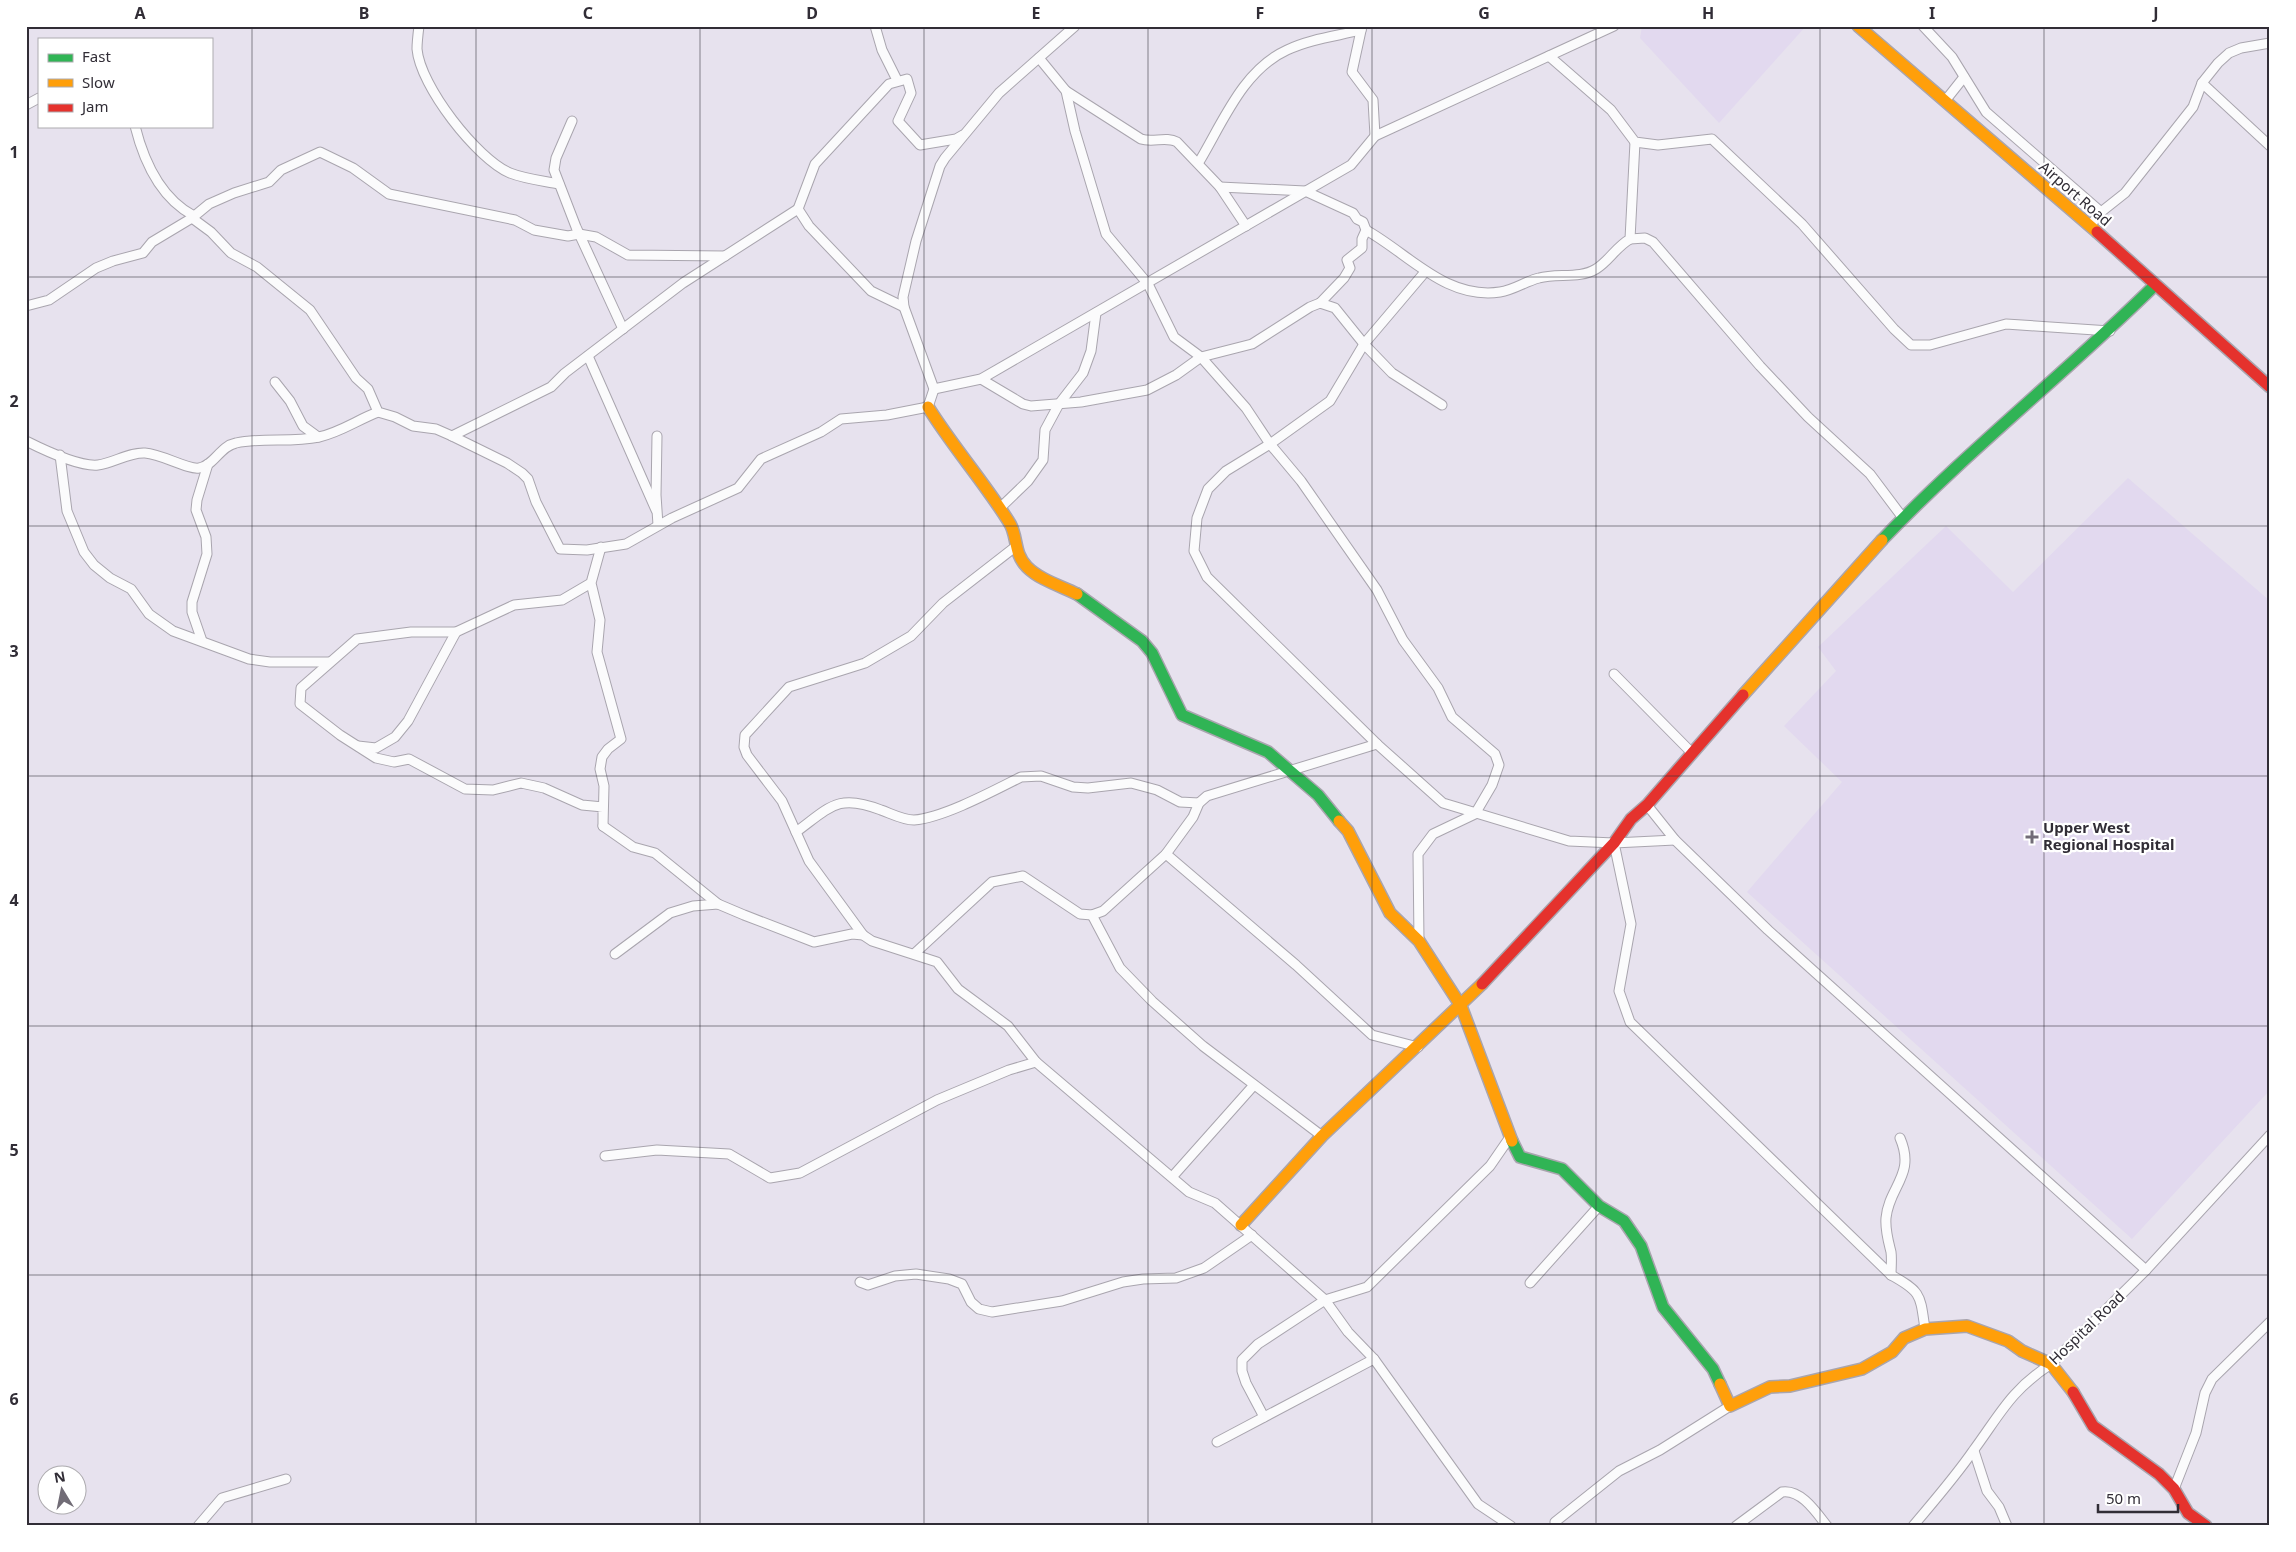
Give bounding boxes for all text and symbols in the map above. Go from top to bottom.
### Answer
text: A [134,2,146,24]
text: B [359,2,369,24]
text: C [583,2,593,24]
text: D [806,2,818,24]
text: E [1032,2,1041,24]
text: F [1256,2,1264,24]
text: G [1478,2,1490,24]
text: H [1702,2,1714,24]
text: I [1929,2,1935,24]
text: J [2151,2,2159,24]
legend [38,38,212,128]
text: Fast [82,46,111,66]
text: Slow [82,72,115,92]
text: Jam [80,96,109,116]
text: 1 [9,141,19,163]
street label: Airport Road [2035,156,2116,230]
text: 2 [9,390,19,412]
text: 3 [9,640,19,662]
place label: Upper West Regional Hospital [2043,817,2175,854]
marker: Upper West Regional Hospital [2025,830,2039,844]
text: 4 [9,889,19,911]
text: 5 [9,1139,19,1161]
street label: Hospital Road [2044,1286,2129,1369]
text: 6 [9,1388,19,1410]
north arrow [38,1464,88,1514]
text: N [52,1466,67,1487]
scale bar [2098,1482,2178,1514]
text: 50 m [2106,1488,2141,1508]

